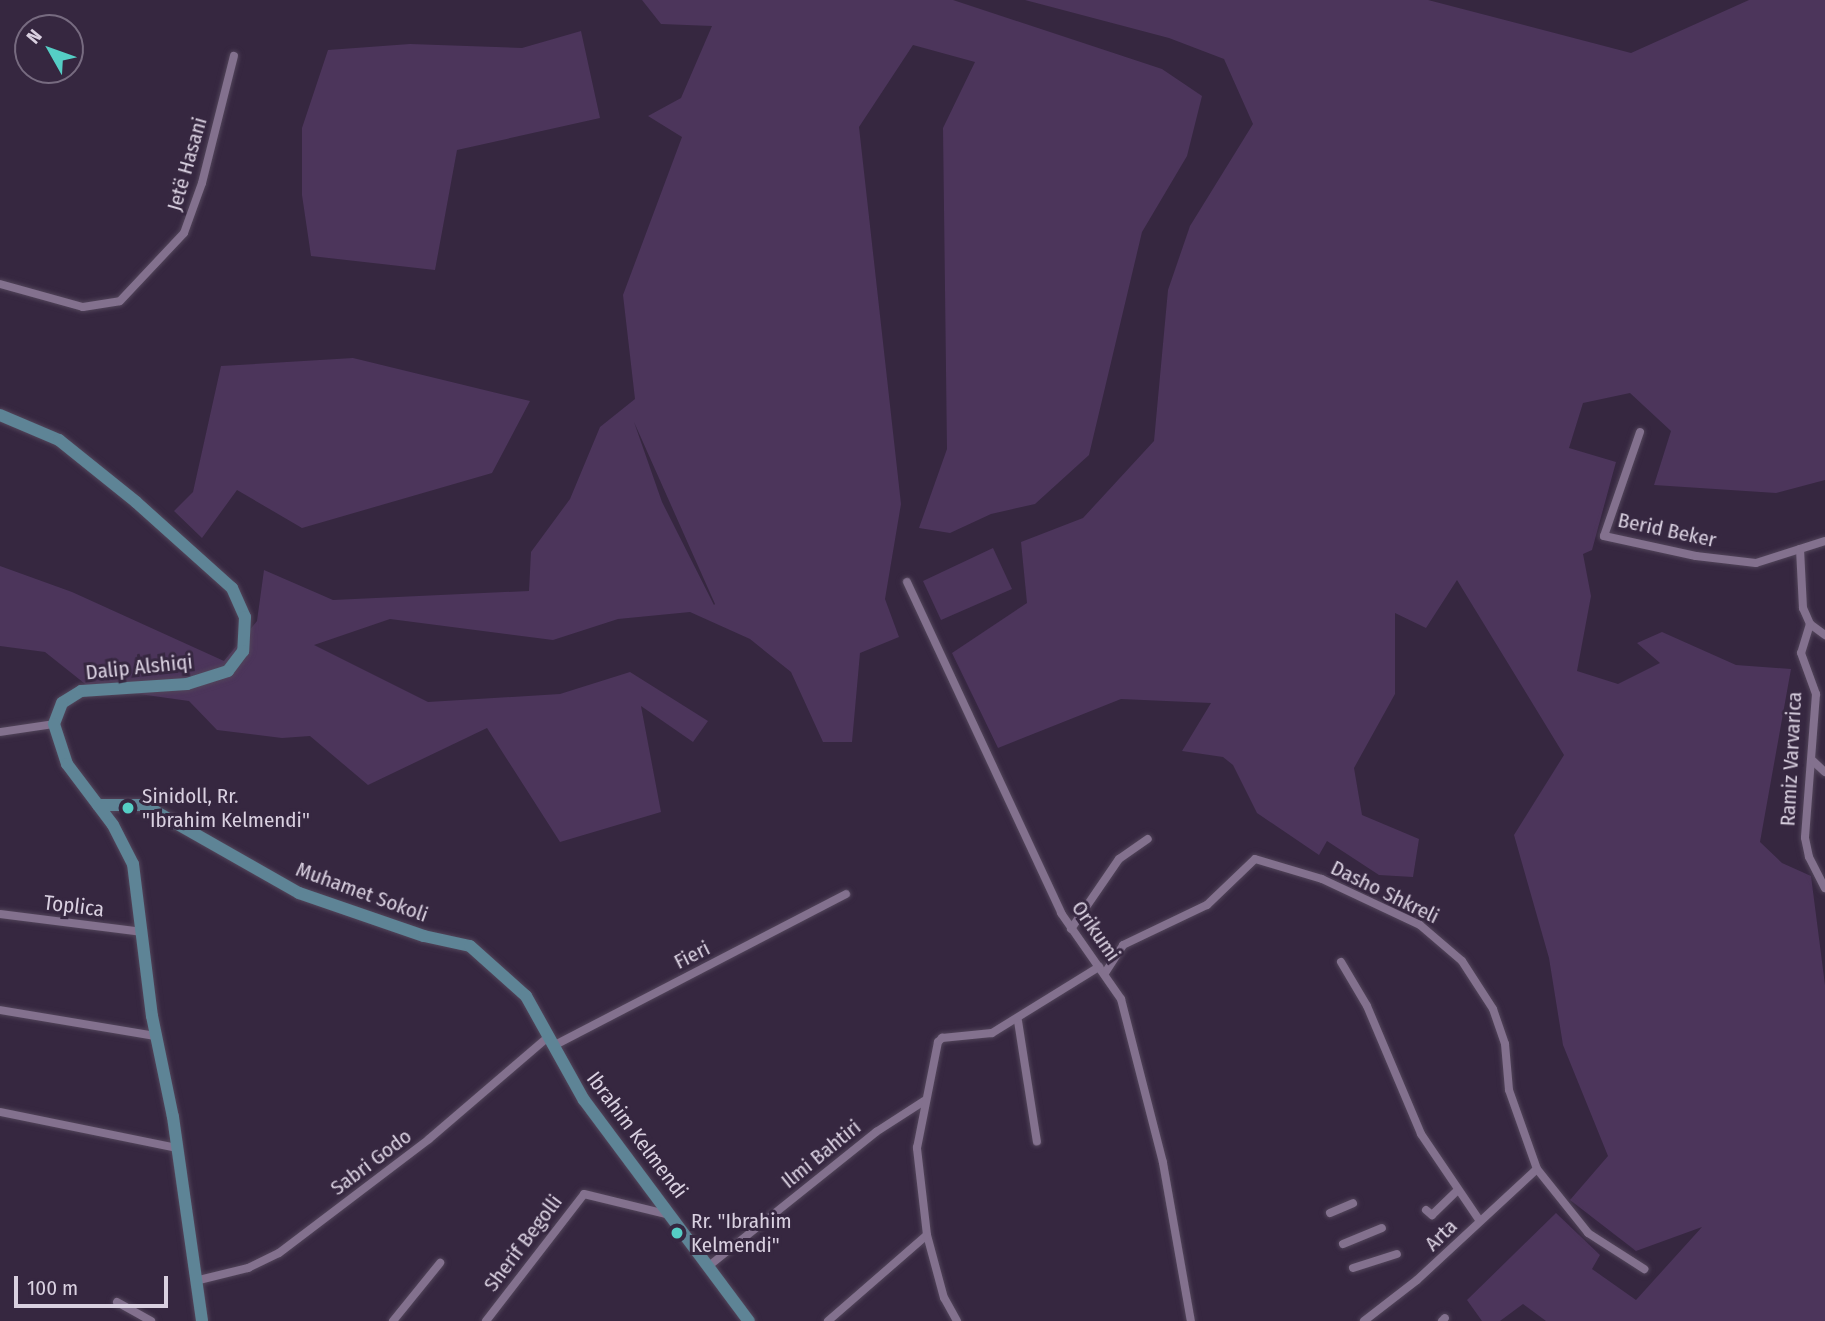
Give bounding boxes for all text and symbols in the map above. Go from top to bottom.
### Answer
north arrow [14,14,84,84]
text: N [22,25,47,48]
street label: Jetë Hasani [162,114,212,214]
street label: Berid Beker [1616,507,1718,553]
street label: Dalip Alshiqi [84,649,194,685]
street label: Ramiz Varvarica [1775,691,1807,827]
place label: Sinidoll, Rr. "Ibrahim Kelmendi" [142,783,310,833]
marker: Sinidoll, Rr. "Ibrahim Kelmendi" [120,800,136,816]
street label: Dasho Shkreli [1327,855,1443,929]
street label: Muhamet Sokoli [293,856,431,928]
street label: Toplica [42,890,106,922]
street label: Orikumi [1066,896,1126,966]
street label: Fieri [670,935,714,975]
street label: Ibrahim Kelmendi [581,1067,693,1203]
street label: Ilmi Bahtiri [776,1114,866,1194]
street label: Sabri Godo [326,1123,416,1201]
street label: Sherif Begolli [478,1190,568,1296]
place label: Rr. "Ibrahim Kelmendi" [691,1208,792,1258]
street label: Arta [1420,1214,1462,1256]
marker: Rr. "Ibrahim Kelmendi" [669,1225,685,1241]
scale bar [18,1262,172,1306]
text: 100 m [27,1275,78,1301]

